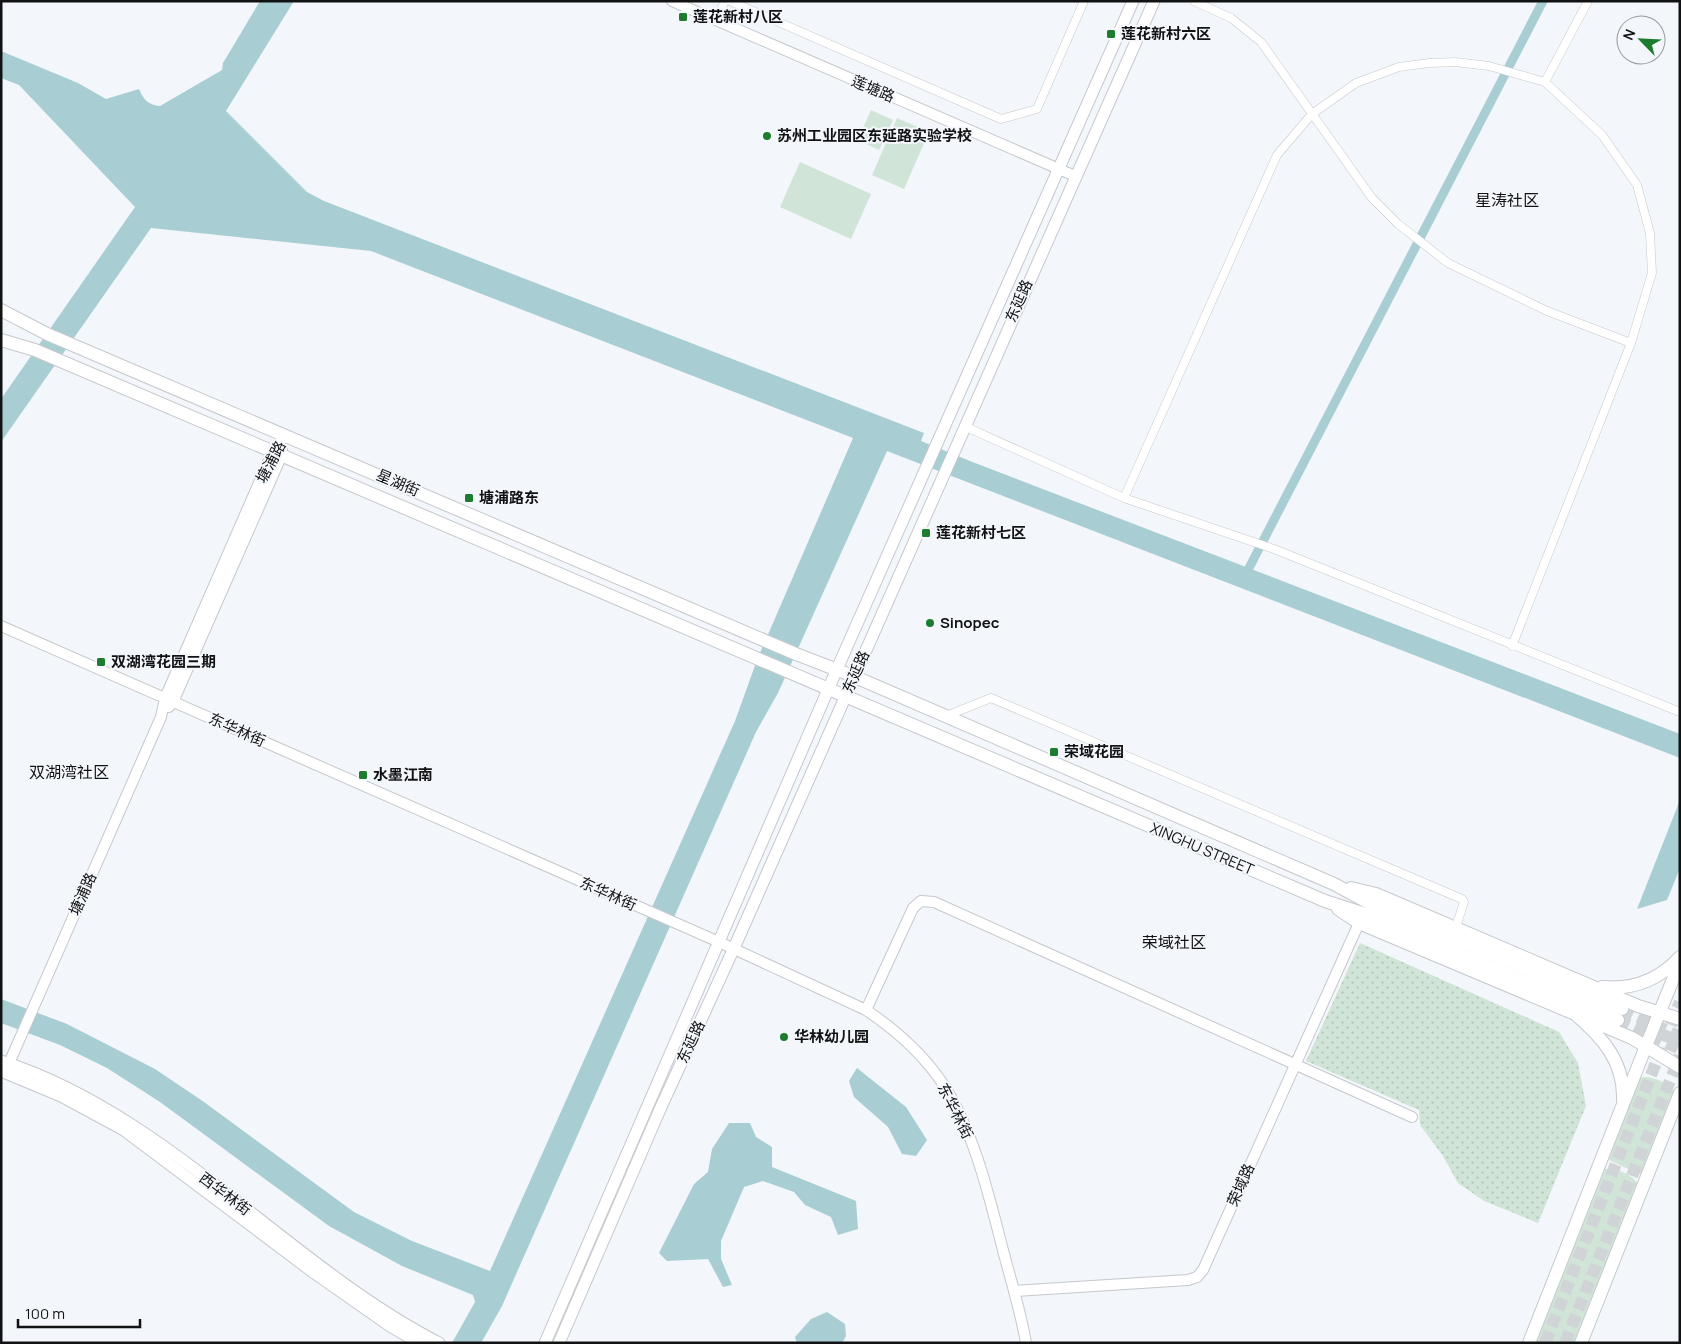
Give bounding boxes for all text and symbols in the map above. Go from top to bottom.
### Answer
place label: 莲花新村八区 [693,6,783,27]
marker: 莲花新村八区 [677,11,689,23]
north arrow [1616,15,1666,65]
place label: 莲花新村六区 [1121,23,1211,44]
text: N [1618,26,1639,43]
marker: 莲花新村六区 [1105,28,1117,40]
street label: 莲塘路 [848,70,898,107]
place label: 苏州工业园区东延路实验学校 [777,125,972,146]
marker: 苏州工业园区东延路实验学校 [761,130,773,142]
district label: 星涛社区 [1475,189,1539,211]
street label: 东延路 [1000,276,1037,326]
street label: 塘浦路 [251,437,290,487]
street label: 星湖街 [373,464,423,501]
place label: 塘浦路东 [479,487,539,508]
marker: 塘浦路东 [463,492,475,504]
place label: 莲花新村七区 [936,522,1026,543]
marker: 莲花新村七区 [920,527,932,539]
place label: Sinopec [940,612,1000,633]
marker: Sinopec [924,617,936,629]
street label: 东延路 [837,647,874,697]
place label: 双湖湾花园三期 [111,651,216,672]
marker: 双湖湾花园三期 [95,656,107,668]
street label: 东华林街 [206,708,269,751]
place label: 荣域花园 [1064,741,1124,762]
marker: 荣域花园 [1048,746,1060,758]
district label: 双湖湾社区 [29,761,109,783]
place label: 水墨江南 [373,764,433,785]
marker: 水墨江南 [357,769,369,781]
street label: XINGHU STREET [1147,817,1257,880]
street label: 塘浦路 [64,869,101,919]
street label: 东华林街 [577,872,640,915]
district label: 荣域社区 [1142,931,1206,953]
street label: 东延路 [672,1017,710,1067]
place label: 华林幼儿园 [794,1026,869,1047]
marker: 华林幼儿园 [778,1031,790,1043]
street label: 东华林街 [932,1079,978,1142]
street label: 荣域路 [1222,1160,1259,1210]
street label: 西华林街 [195,1167,256,1220]
scale bar [18,1296,140,1328]
text: 100 m [25,1303,65,1324]

